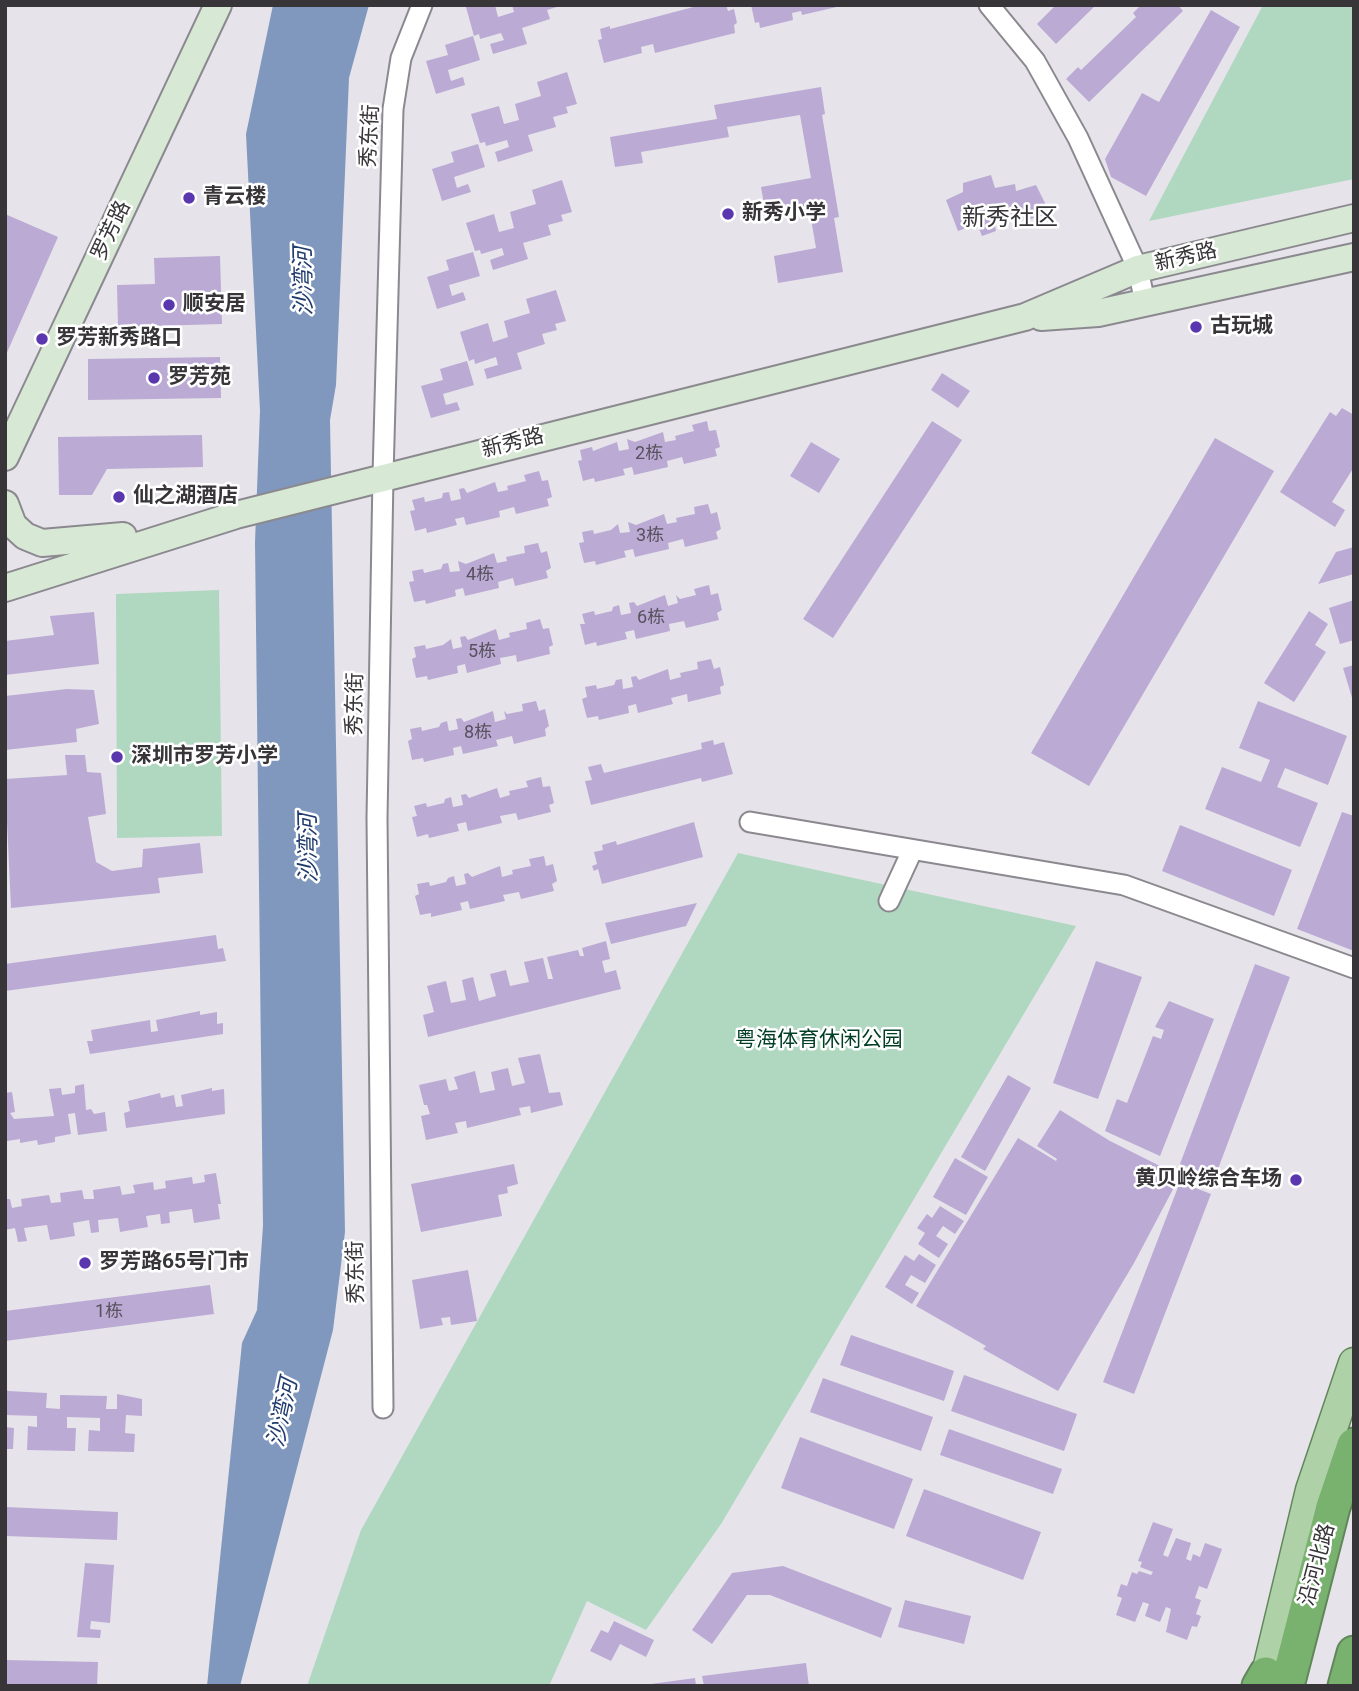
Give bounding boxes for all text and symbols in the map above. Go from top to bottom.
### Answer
street label: 秀东街 [357,104,385,168]
place label: 青云楼 [203,185,266,211]
marker: 青云楼 [181,190,197,206]
street label: 罗芳路 [87,197,137,265]
place label: 新秀小学 [742,201,826,227]
district label: 新秀社区 [962,205,1058,233]
marker: 新秀小学 [720,206,736,222]
street label: 新秀路 [1152,239,1220,277]
water label: 沙湾河 [291,246,319,316]
place label: 顺安居 [183,292,246,318]
marker: 顺安居 [161,297,177,313]
place label: 古玩城 [1210,314,1273,340]
marker: 古玩城 [1188,319,1204,335]
place label: 罗芳新秀路口 [56,326,182,352]
marker: 罗芳新秀路口 [34,331,50,347]
place label: 罗芳苑 [168,365,231,391]
marker: 罗芳苑 [146,370,162,386]
street label: 新秀路 [479,424,547,464]
house number: 2栋 [635,443,663,465]
place label: 仙之湖酒店 [133,484,238,510]
marker: 仙之湖酒店 [111,489,127,505]
house number: 3栋 [636,525,664,547]
house number: 4栋 [466,564,494,586]
house number: 6栋 [637,607,665,629]
house number: 5栋 [468,641,496,663]
street label: 秀东街 [343,672,369,736]
house number: 8栋 [464,722,492,744]
place label: 深圳市罗芳小学 [131,744,278,770]
marker: 深圳市罗芳小学 [109,749,125,765]
water label: 沙湾河 [296,813,324,883]
park label: 粤海体育休闲公园 [735,1028,903,1054]
place label: 黄贝岭综合车场 [1135,1167,1282,1193]
marker: 黄贝岭综合车场 [1288,1172,1304,1188]
street label: 秀东街 [344,1240,370,1304]
place label: 罗芳路65号门市 [99,1250,249,1276]
marker: 罗芳路65号门市 [77,1255,93,1271]
house number: 1栋 [95,1301,123,1323]
water label: 沙湾河 [263,1376,305,1450]
street label: 沿河北路 [1295,1521,1341,1609]

